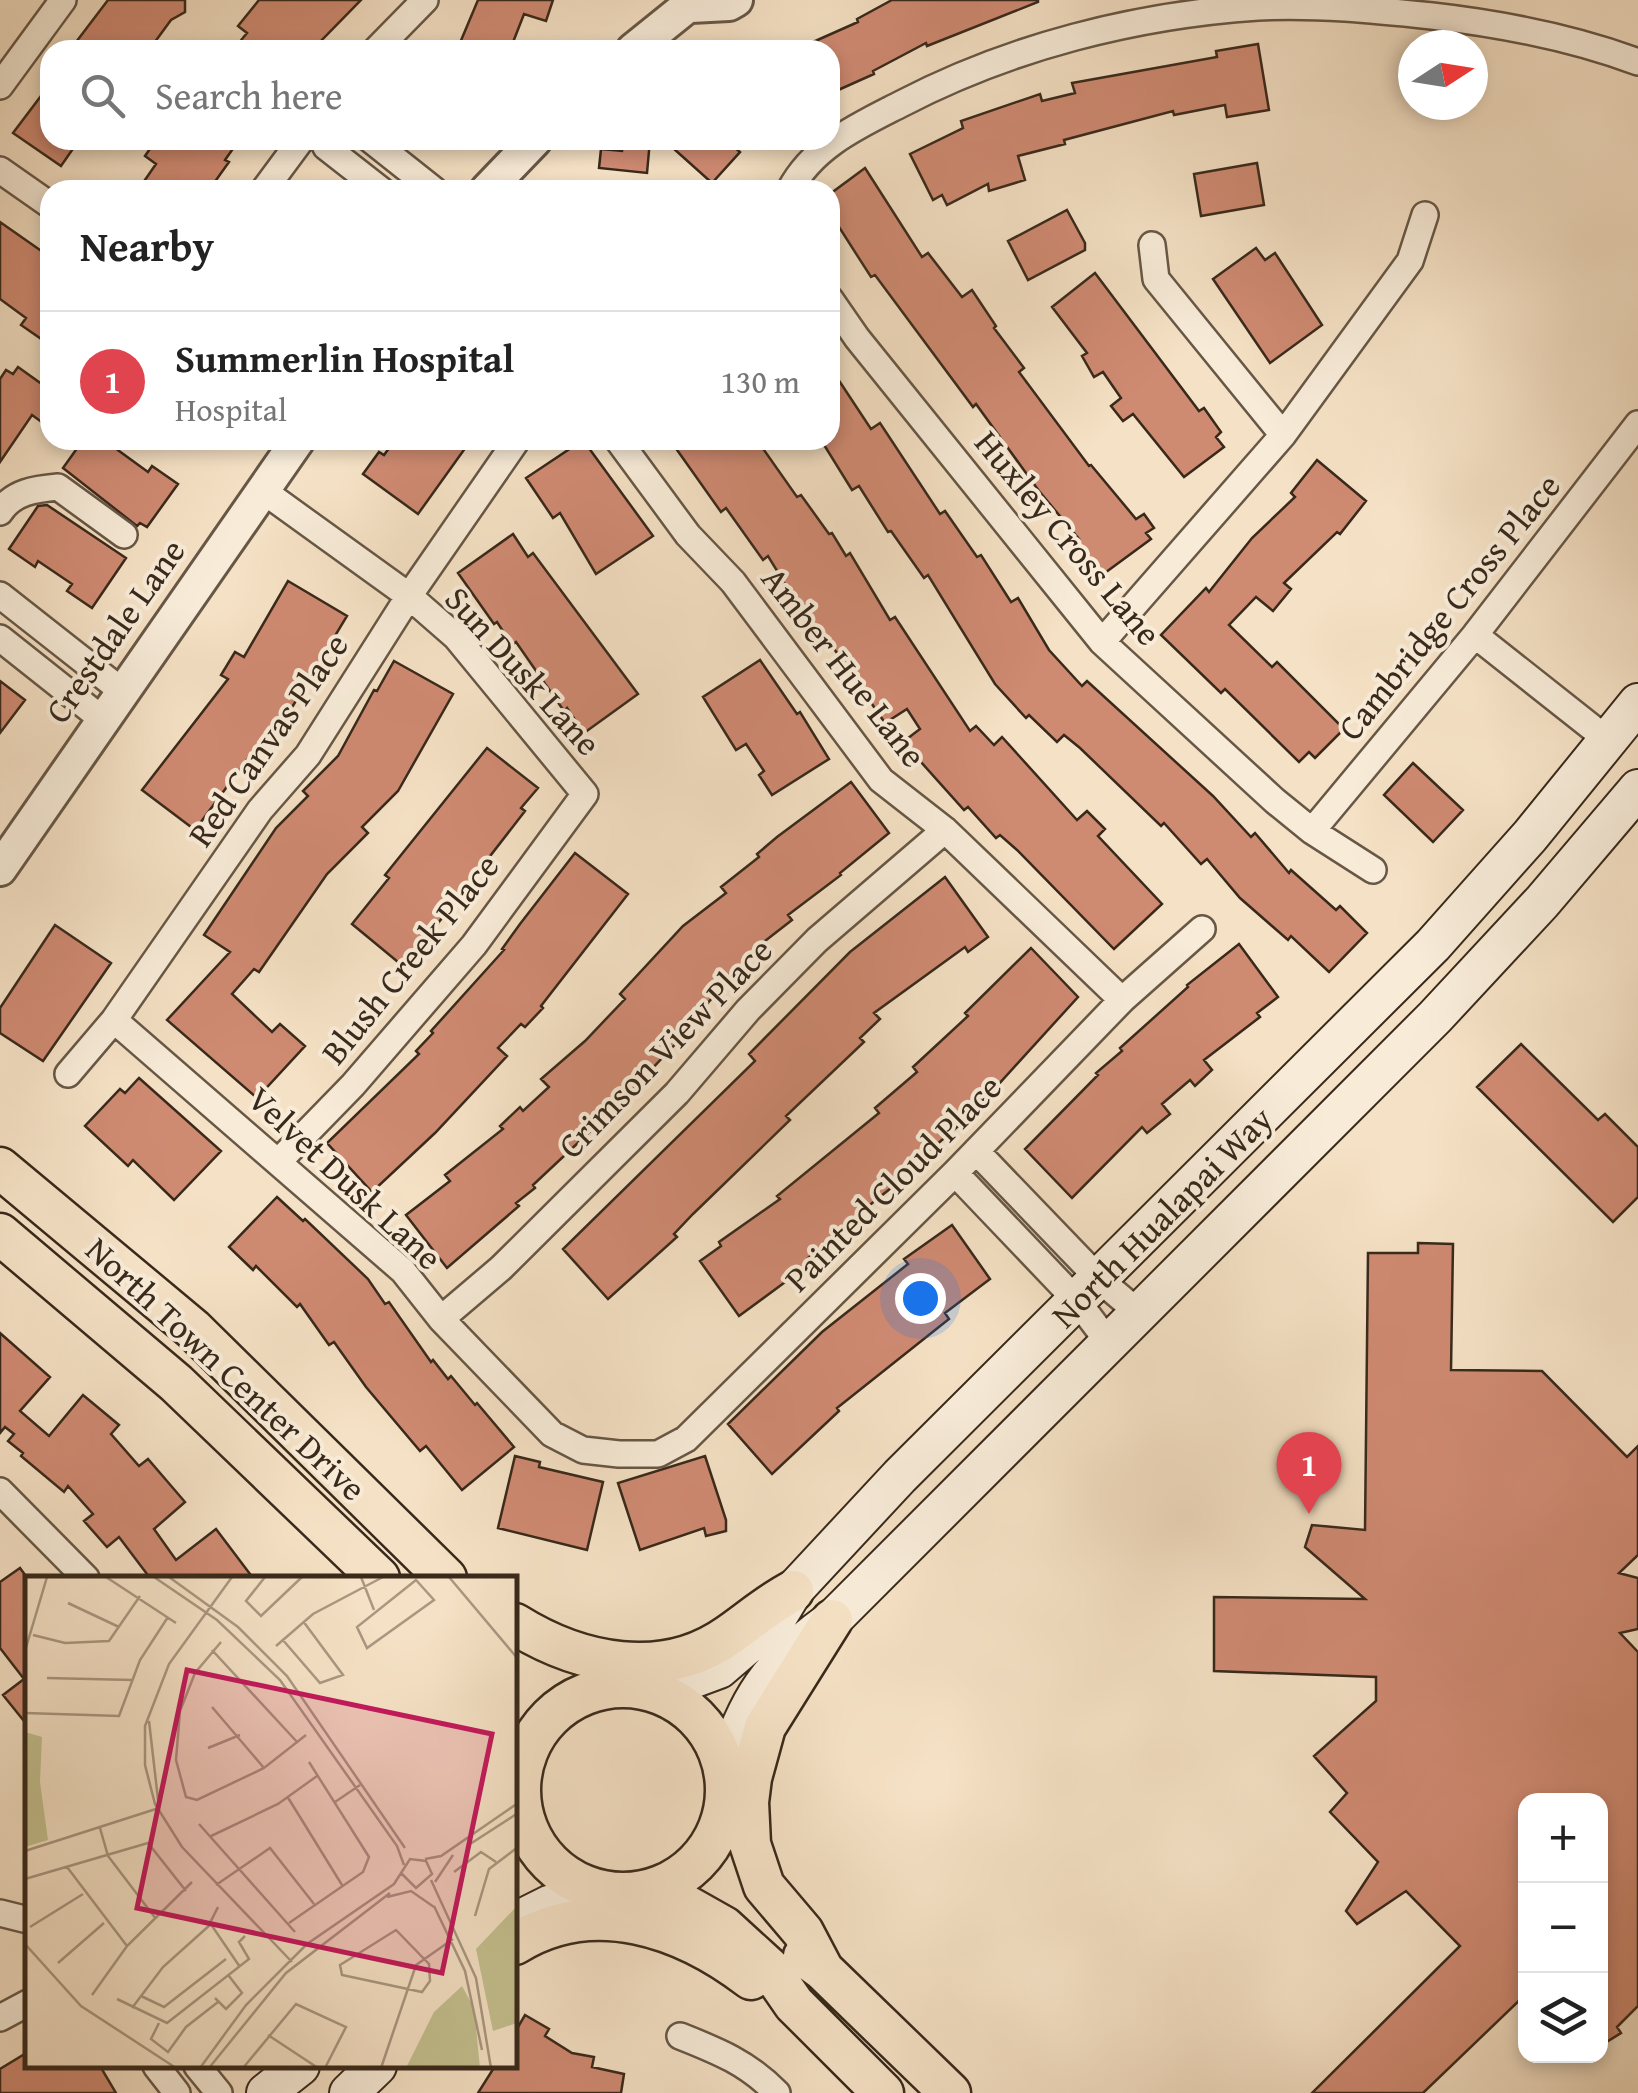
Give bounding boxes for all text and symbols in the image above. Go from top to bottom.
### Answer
north arrow [1398,30,1488,120]
search box [40,40,840,150]
text: Search here [155,67,343,123]
icon: search [75,68,130,123]
text: Nearby [80,215,214,276]
text: Summerlin Hospital [175,330,514,386]
text: 1 [104,358,121,405]
text: 130 m [721,358,800,405]
text: Hospital [175,386,287,433]
street label: Huxley Cross Lane [963,419,1174,656]
street label: Cambridge Cross Place [1325,462,1572,751]
street label: Crestdale Lane [32,528,197,733]
street label: Amber Hue Lane [750,555,939,778]
street label: Sun Dusk Lane [433,575,613,767]
street label: Red Canvas Place [175,623,360,857]
street label: Blush Creek Place [309,842,511,1075]
street label: Crimson View Place [546,926,784,1170]
street label: Painted Cloud Place [772,1062,1013,1303]
street label: Velvet Dusk Lane [237,1074,454,1281]
street label: North Hualapai Way [1039,1094,1284,1339]
street label: North Town Center Drive [75,1225,378,1513]
your location [895,1273,946,1324]
pin: 1 [1276,1432,1342,1514]
inset map [25,1576,518,2068]
map controls [1518,1793,1608,2063]
button: + [1518,1793,1608,1883]
button: − [1518,1883,1608,1973]
button: layers [1518,1973,1608,2063]

